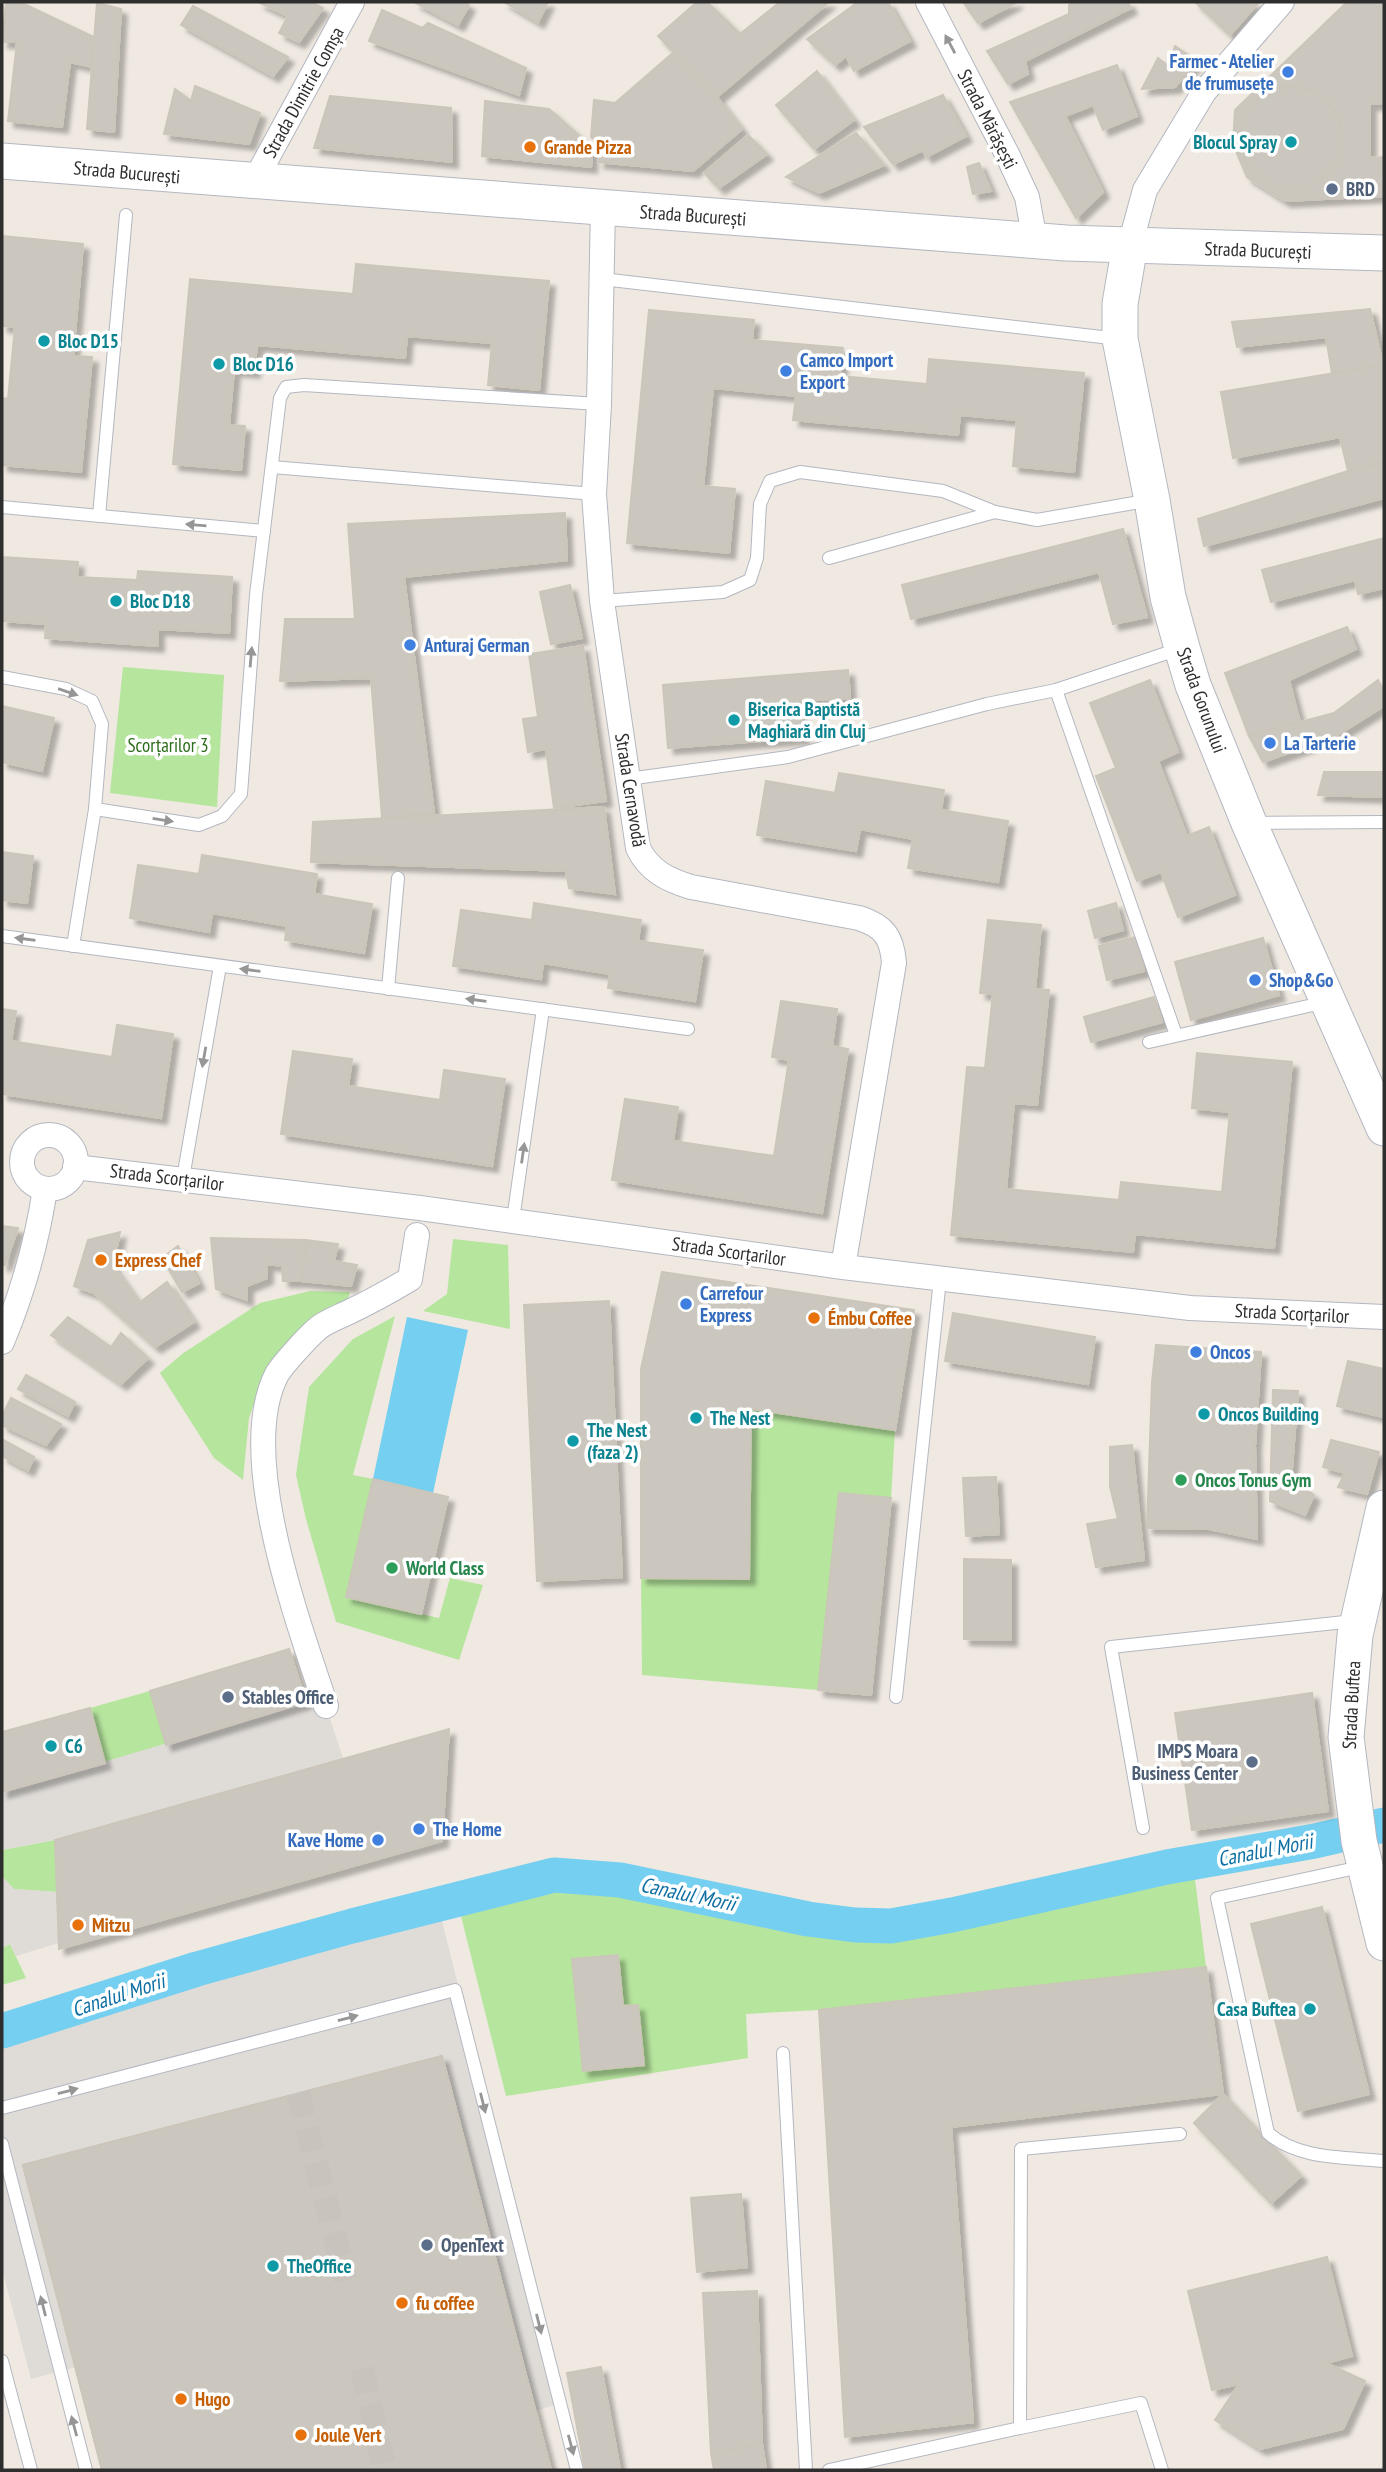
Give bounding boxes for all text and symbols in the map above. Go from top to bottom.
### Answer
street label: Strada Dimitrie Comșa [257,22,349,162]
one-way arrow [945,34,957,54]
place label: Farmec - Atelier de frumusețe [1170,49,1274,96]
marker: Farmec - Atelier de frumusețe [1280,64,1296,80]
street label: Strada Mărășești [953,65,1023,173]
place label: Blocul Spray [1193,130,1277,154]
marker: Blocul Spray [1283,134,1299,150]
place label: Grande Pizza [544,135,632,159]
marker: Grande Pizza [522,139,538,155]
street label: Strada București [73,155,181,189]
place label: BRD [1346,177,1375,201]
marker: BRD [1324,181,1340,197]
street label: Strada București [639,199,747,231]
street label: Strada București [1204,236,1312,264]
place label: Bloc D15 [58,329,119,353]
marker: Bloc D15 [36,333,52,349]
place label: Camco Import Export [800,348,894,394]
place label: Bloc D16 [233,352,294,376]
marker: Bloc D16 [211,356,227,372]
marker: Camco Import Export [778,363,794,379]
one-way arrow [185,519,207,530]
place label: Bloc D18 [130,589,191,613]
marker: Bloc D18 [108,593,124,609]
place label: Anturaj German [423,633,530,657]
marker: Anturaj German [402,637,418,653]
street label: Strada Gorunului [1172,644,1232,756]
one-way arrow [246,646,257,668]
one-way arrow [58,687,79,697]
place label: Biserica Baptistă Maghiară din Cluj [748,697,866,743]
marker: Biserica Baptistă Maghiară din Cluj [726,712,742,728]
place label: La Tarterie [1284,731,1356,755]
street label: Strada Cernavodă [610,732,652,848]
park label: Scorțarilor 3 [127,733,209,757]
marker: La Tarterie [1262,735,1278,751]
one-way arrow [152,815,174,826]
one-way arrow [14,933,36,944]
one-way arrow [239,964,261,975]
place label: Shop&Go [1269,968,1334,992]
marker: Shop&Go [1247,972,1263,988]
one-way arrow [464,995,486,1006]
one-way arrow [198,1046,209,1068]
one-way arrow [518,1141,529,1163]
street label: Strada Scorțarilor [109,1158,226,1196]
street label: Strada Scorțarilor [671,1231,788,1271]
place label: Express Chef [115,1248,202,1272]
marker: Express Chef [93,1252,109,1268]
place label: Carrefour Express [700,1281,764,1327]
marker: Carrefour Express [678,1296,694,1312]
street label: Strada Scorțarilor [1234,1298,1351,1328]
place label: Émbu Coffee [828,1306,912,1330]
marker: Émbu Coffee [806,1310,822,1326]
place label: Oncos [1210,1340,1251,1364]
marker: Oncos [1188,1344,1204,1360]
place label: Oncos Building [1218,1402,1319,1426]
place label: The Nest [710,1406,771,1430]
marker: Oncos Building [1196,1406,1212,1422]
marker: The Nest [688,1410,704,1426]
place label: The Nest (faza 2) [587,1418,648,1464]
marker: The Nest (faza 2) [565,1433,581,1449]
place label: Oncos Tonus Gym [1195,1468,1311,1492]
marker: Oncos Tonus Gym [1173,1472,1189,1488]
place label: World Class [405,1556,484,1580]
marker: World Class [384,1560,400,1576]
street label: Strada Buftea [1337,1660,1365,1750]
place label: Stables Office [242,1685,334,1709]
marker: Stables Office [220,1689,236,1705]
place label: C6 [65,1734,83,1758]
marker: C6 [43,1738,59,1754]
place label: IMPS Moara Business Center [1132,1739,1238,1785]
marker: IMPS Moara Business Center [1244,1754,1260,1770]
place label: The Home [433,1817,502,1841]
marker: The Home [411,1821,427,1837]
water label: Canalul Morii [1215,1827,1317,1872]
place label: Kave Home [288,1828,364,1852]
marker: Kave Home [370,1832,386,1848]
water label: Canalul Morii [638,1871,740,1918]
place label: Mitzu [92,1913,130,1937]
marker: Mitzu [70,1917,86,1933]
water label: Canalul Morii [68,1967,170,2023]
place label: Casa Buftea [1217,1997,1296,2021]
marker: Casa Buftea [1302,2001,1318,2017]
one-way arrow [337,2012,359,2023]
one-way arrow [57,2085,79,2096]
one-way arrow [478,2092,489,2114]
place label: OpenText [441,2233,504,2257]
marker: OpenText [419,2237,435,2253]
place label: TheOffice [287,2254,352,2278]
marker: TheOffice [265,2258,281,2274]
place label: fu coffee [416,2291,475,2315]
one-way arrow [37,2294,48,2316]
marker: fu coffee [394,2295,410,2311]
one-way arrow [534,2313,545,2335]
place label: Hugo [195,2387,230,2411]
marker: Hugo [173,2391,189,2407]
one-way arrow [69,2416,79,2437]
place label: Joule Vert [314,2423,382,2447]
marker: Joule Vert [293,2427,309,2443]
one-way arrow [566,2434,577,2456]

